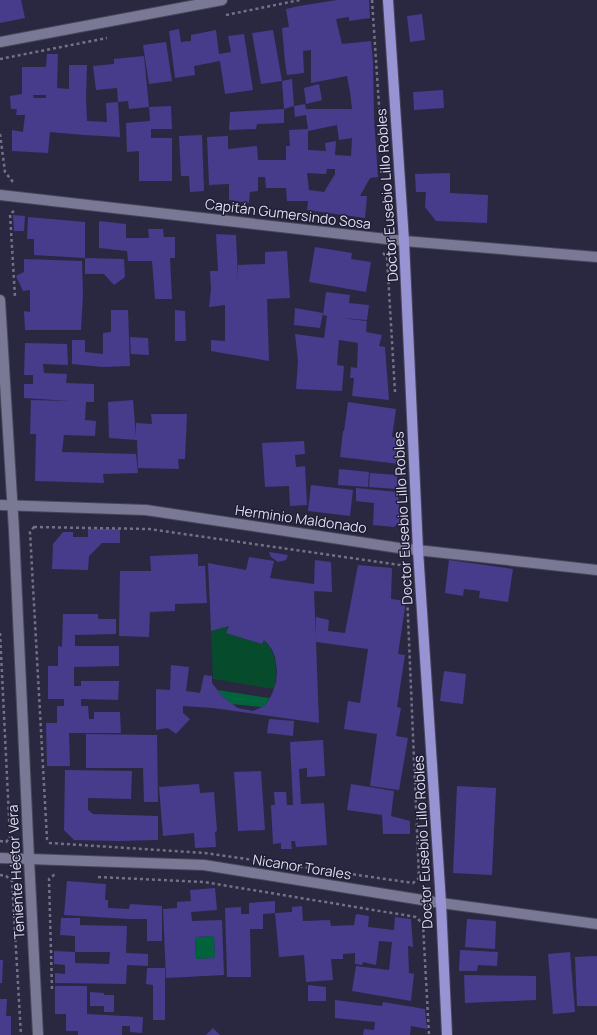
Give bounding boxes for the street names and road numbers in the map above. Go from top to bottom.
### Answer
street label: Doctor Eusebio Lillo Robles [371,108,402,282]
street label: Capitán Gumersindo Sosa [204,194,372,233]
street label: Doctor Eusebio Lillo Robles [388,431,417,605]
street label: Herminio Maldonado [234,500,368,537]
street label: Doctor Eusebio Lillo Robles [408,755,437,929]
street label: Teniente Héctor Vera [2,804,29,940]
street label: Nicanor Torales [251,849,353,884]

